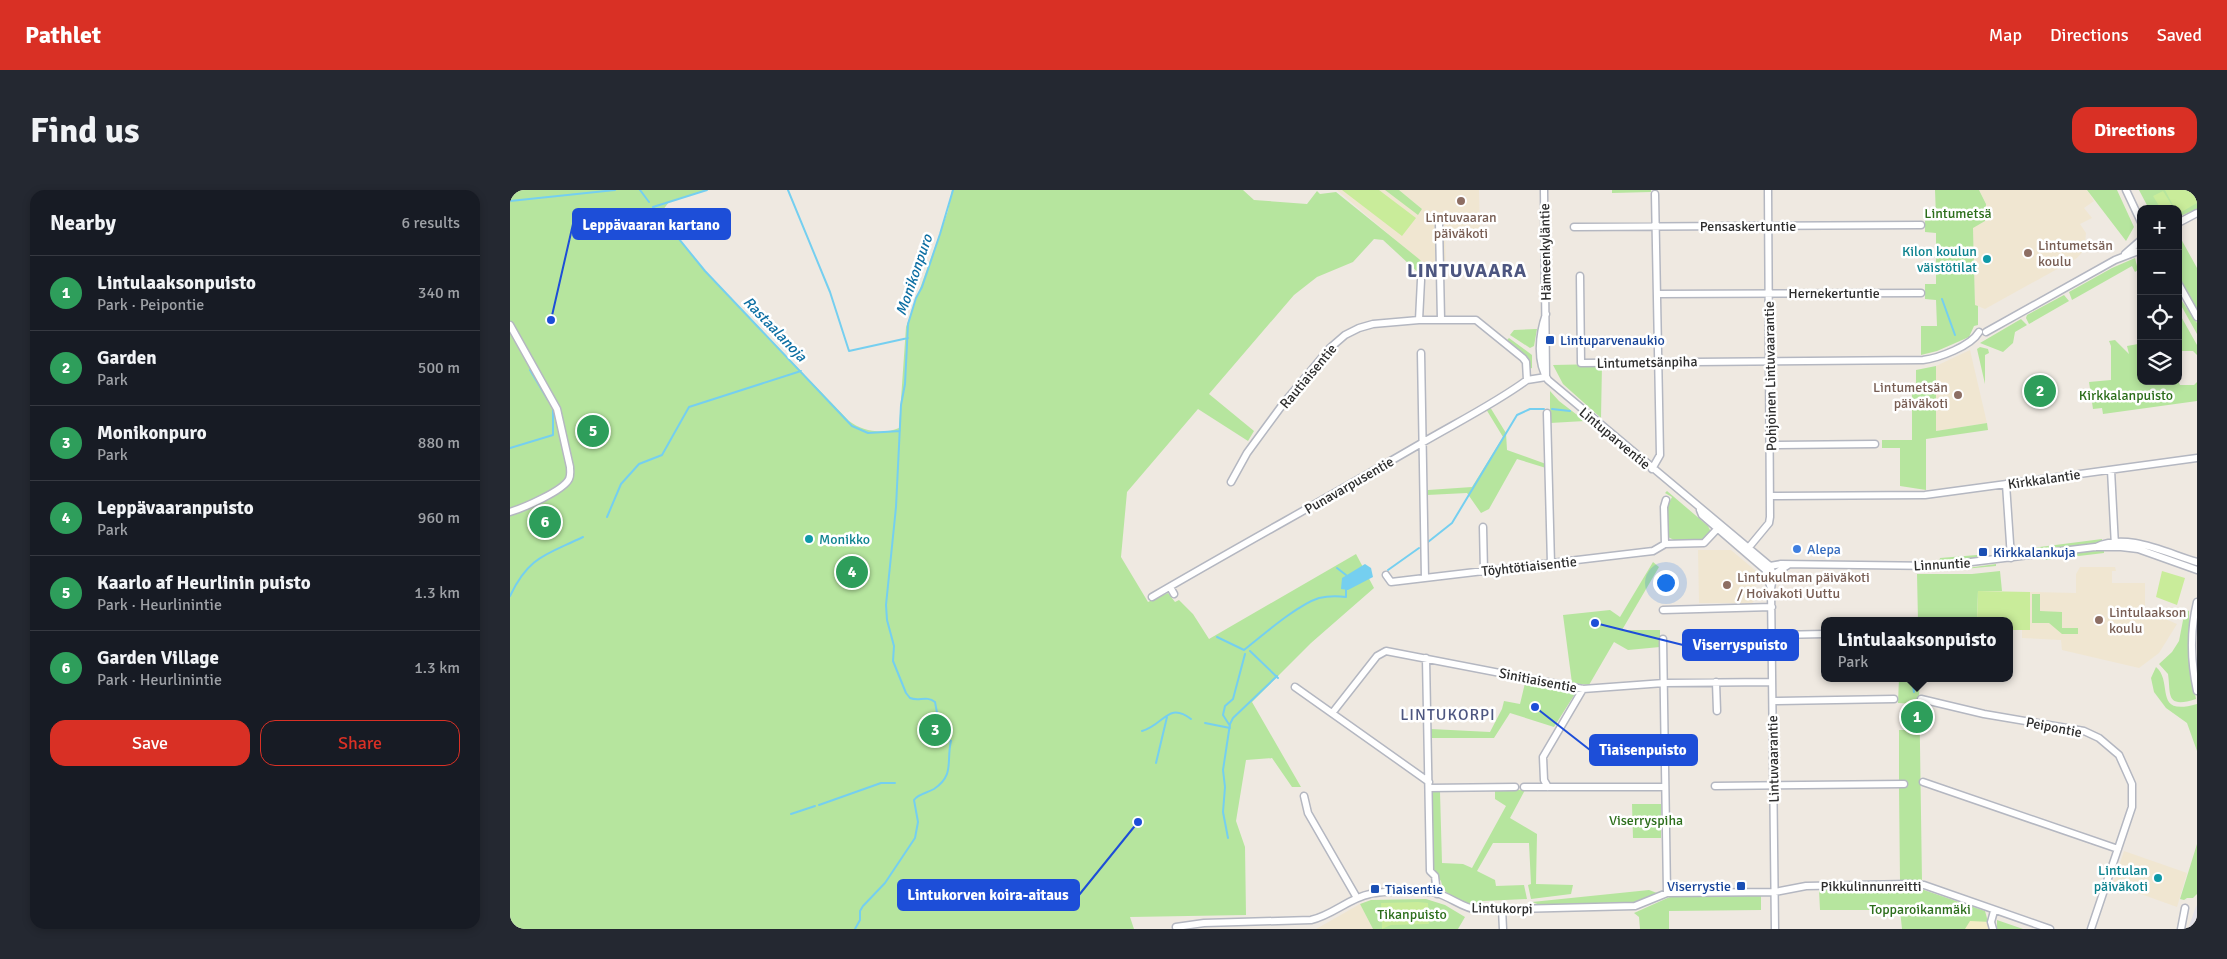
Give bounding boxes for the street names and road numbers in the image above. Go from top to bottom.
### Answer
street label: Hämeenkyläntie [1536,203,1555,301]
street label: Pensaskertuntie [1700,218,1796,235]
street label: Hernekertuntie [1788,285,1880,302]
street label: Pohjoinen Lintuvaarantie [1761,301,1780,451]
street label: Rautiaisentie [1276,340,1340,412]
street label: Lintumetsänpiha [1596,353,1698,372]
street label: Lintuparventie [1576,404,1654,473]
street label: Punavarpusentie [1302,453,1397,518]
street label: Kirkkalantie [2007,466,2081,493]
street label: Töyhtötiaisentie [1481,553,1578,580]
street label: Linnuntie [1913,555,1971,574]
street label: Sinitiaisentie [1497,665,1578,696]
street label: Peipontie [2025,714,2083,741]
street label: Lintuvaarantie [1764,715,1783,803]
street label: Pikkulinnunreitti [1821,878,1921,895]
street label: Lintukorpi [1471,899,1533,918]

